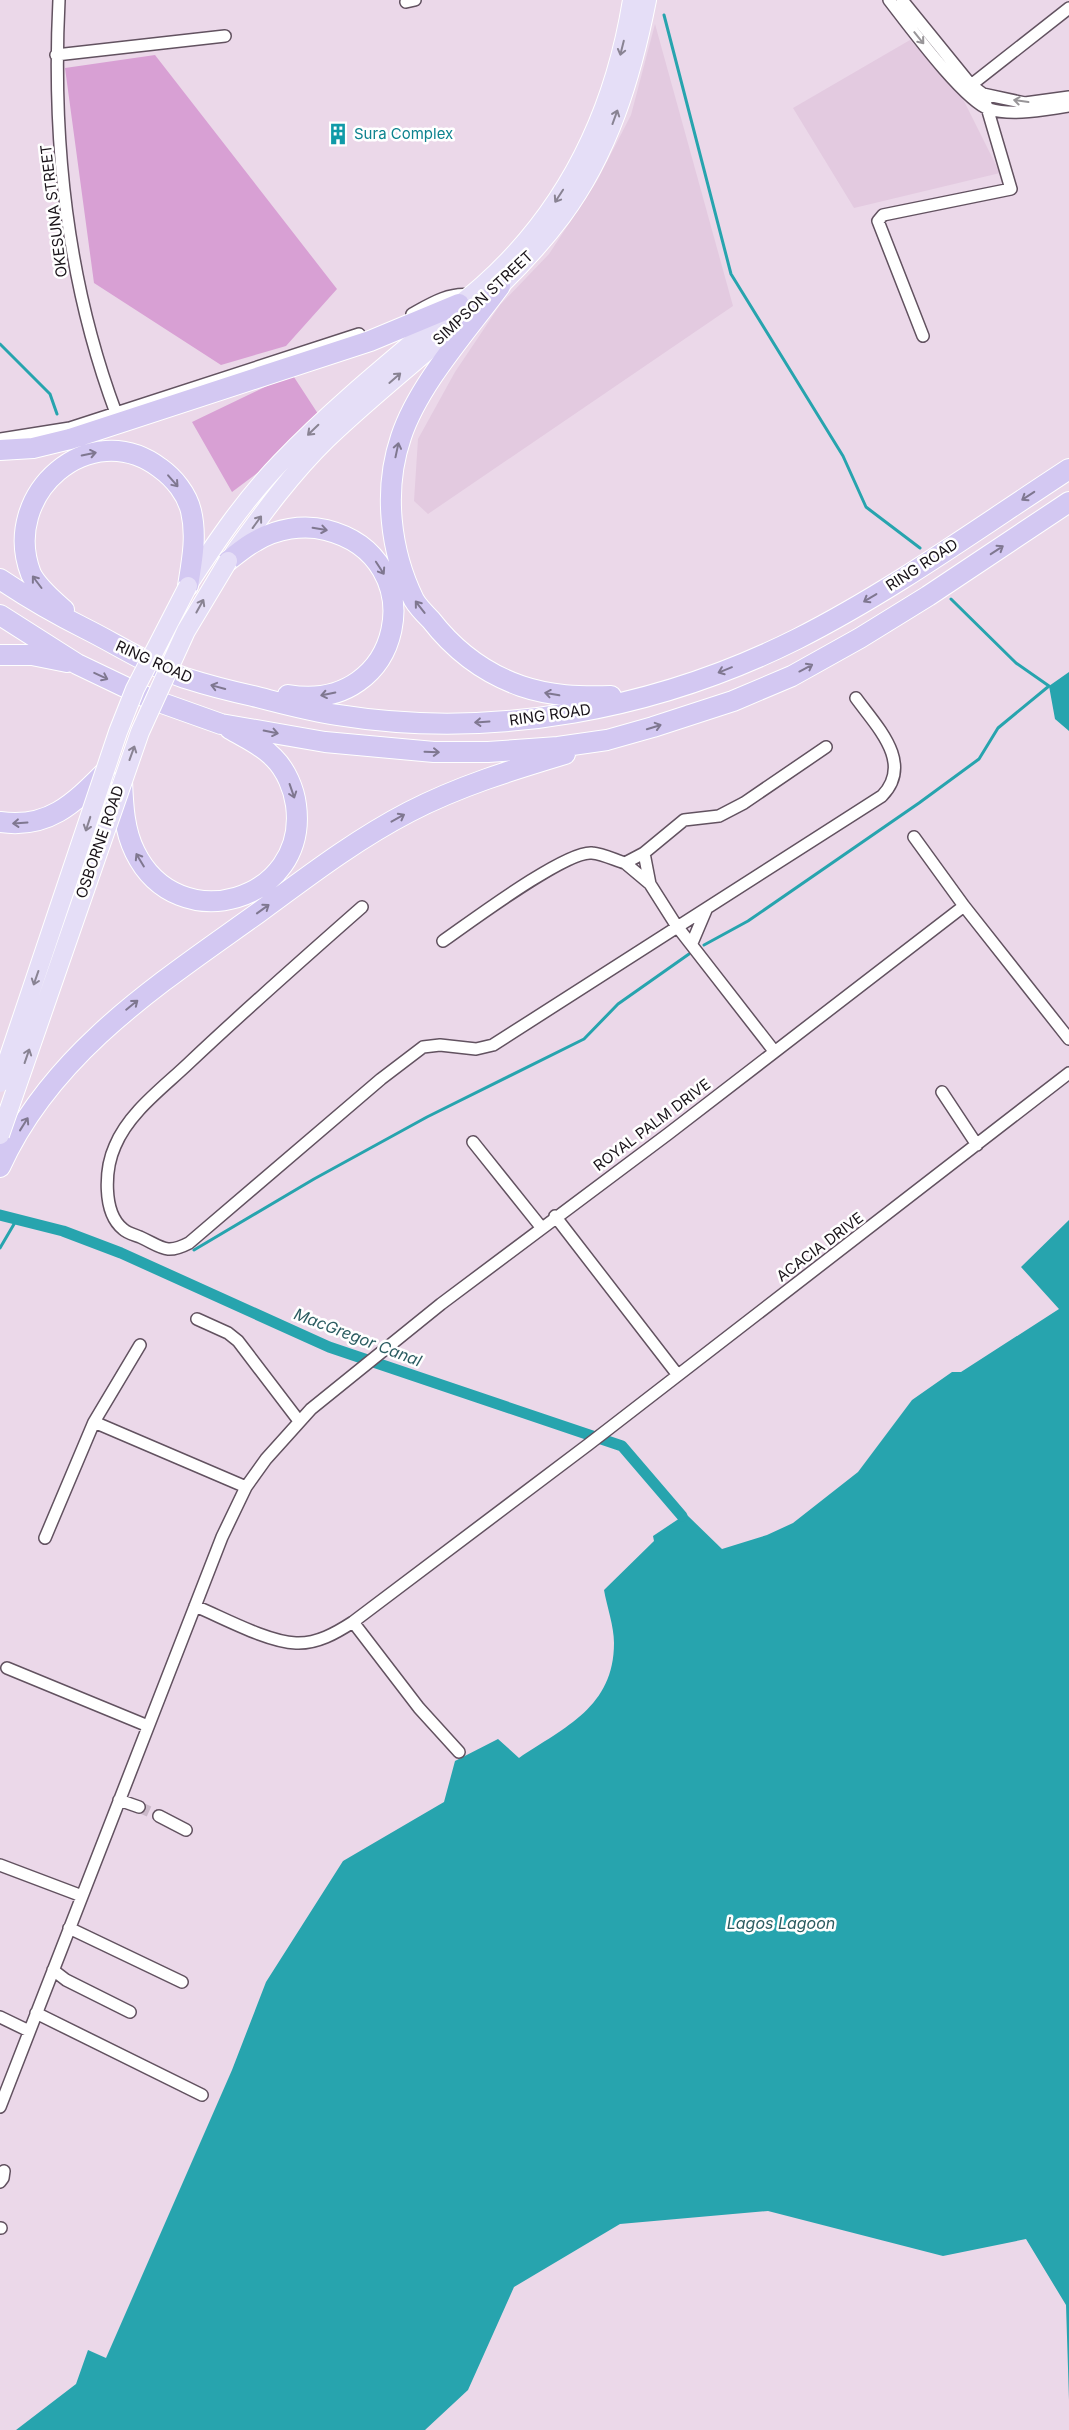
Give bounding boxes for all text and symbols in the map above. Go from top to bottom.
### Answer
one-way arrow [914,31,925,44]
one-way arrow [617,39,626,55]
one-way arrow [1013,96,1029,106]
one-way arrow [611,110,620,125]
building icon: Sura Complex [325,121,351,147]
place label: Sura Complex [354,124,453,143]
street label: OKESUNA STREET [36,143,71,279]
one-way arrow [554,189,564,203]
street label: SIMPSON STREET [429,246,537,349]
one-way arrow [388,373,401,384]
one-way arrow [307,424,320,436]
one-way arrow [393,443,403,459]
one-way arrow [81,449,97,458]
one-way arrow [167,474,179,487]
one-way arrow [1021,491,1035,501]
one-way arrow [252,515,262,529]
one-way arrow [312,525,328,535]
street label: RING ROAD [882,534,961,595]
one-way arrow [990,544,1004,555]
one-way arrow [375,560,385,574]
one-way arrow [32,575,42,589]
one-way arrow [863,593,877,603]
one-way arrow [195,599,205,614]
one-way arrow [415,600,425,614]
street label: RING ROAD [113,636,196,687]
one-way arrow [798,663,812,673]
one-way arrow [718,666,733,676]
one-way arrow [94,671,109,681]
one-way arrow [210,682,226,692]
one-way arrow [544,688,560,698]
one-way arrow [320,690,336,700]
street label: RING ROAD [508,699,592,730]
one-way arrow [474,718,490,727]
one-way arrow [646,721,662,731]
one-way arrow [263,727,279,737]
one-way arrow [128,746,137,762]
one-way arrow [424,747,440,757]
street label: OSBORNE ROAD [71,783,128,901]
one-way arrow [288,783,298,799]
one-way arrow [390,813,405,823]
one-way arrow [82,816,92,832]
one-way arrow [12,819,28,828]
one-way arrow [134,854,144,868]
one-way arrow [256,904,270,914]
one-way arrow [30,970,40,986]
one-way arrow [126,1000,139,1011]
one-way arrow [23,1048,32,1064]
street label: ROYAL PALM DRIVE [589,1074,714,1175]
one-way arrow [19,1118,29,1132]
street label: ACACIA DRIVE [773,1208,867,1285]
water label: MacGregor Canal [291,1303,425,1371]
water label: Lagos Lagoon [727,1913,835,1933]

